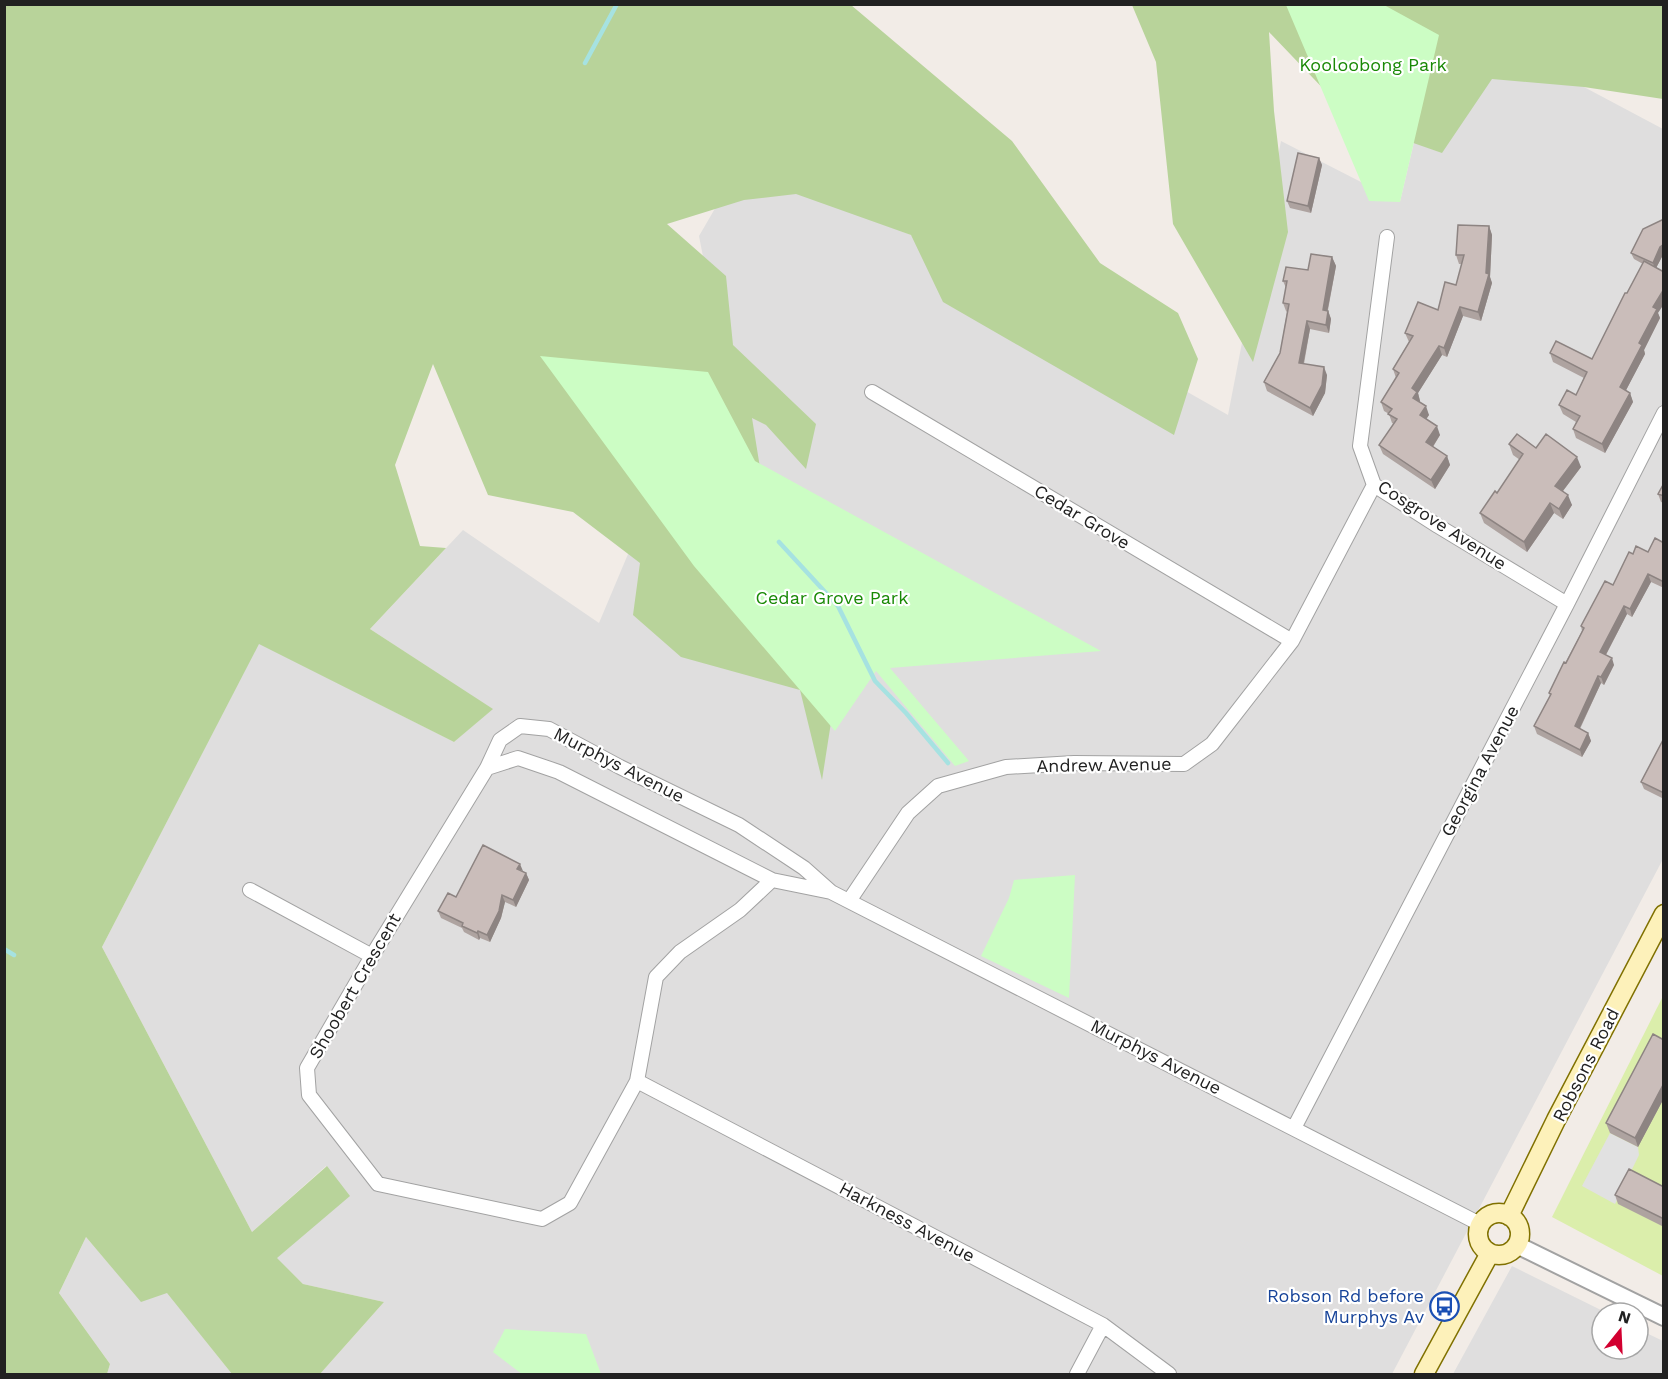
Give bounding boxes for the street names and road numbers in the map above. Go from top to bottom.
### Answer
street label: Cosgrove Avenue [1374,475,1510,574]
street label: Cedar Grove [1031,480,1134,553]
street label: Georgina Avenue [1436,702,1523,840]
street label: Murphys Avenue [551,723,688,806]
street label: Andrew Avenue [1036,753,1172,776]
street label: Shoobert Crescent [304,909,405,1062]
street label: Robsons Road [1548,1004,1623,1125]
street label: Murphys Avenue [1088,1015,1225,1098]
street label: Harkness Avenue [836,1177,979,1266]

